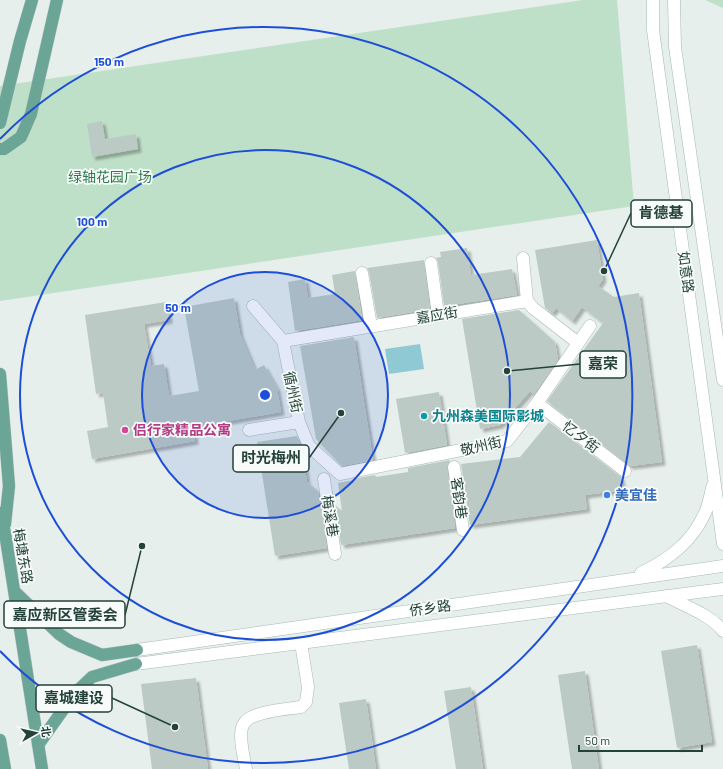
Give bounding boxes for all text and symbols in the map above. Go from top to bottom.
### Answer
text: 150 m [94,54,124,68]
park label: 绿轴花园广场 [68,168,152,185]
callout: 肯德基 [631,200,692,227]
text: 肯德基 [638,203,684,221]
text: 100 m [77,214,107,228]
street label: 如意路 [675,250,698,294]
text: 50 m [165,300,191,314]
street label: 嘉应街 [415,303,459,326]
callout: 嘉荣 [580,351,626,378]
text: 嘉荣 [588,354,618,372]
street label: 循州街 [281,370,306,414]
centre of rings [258,388,272,402]
place label: 九州森美国际影城 [432,407,544,424]
marker: 九州森美国际影城 [419,411,429,421]
street label: 忆夕街 [559,417,603,456]
place label: 侣行家精品公寓 [133,421,231,438]
marker: 侣行家精品公寓 [120,425,130,435]
street label: 敬州街 [459,433,503,459]
callout: 时光梅州 [233,445,309,472]
text: 时光梅州 [241,448,301,466]
street label: 客韵巷 [448,476,471,520]
place label: 美宜佳 [615,486,657,503]
marker: 美宜佳 [602,490,612,500]
street label: 梅溪巷 [319,494,342,538]
street label: 梅塘东路 [10,527,37,585]
street label: 侨乡路 [408,596,452,619]
callout: 嘉应新区管委会 [4,601,125,628]
text: 嘉应新区管委会 [12,605,118,623]
callout: 嘉城建设 [36,685,112,712]
text: 嘉城建设 [44,688,104,706]
north arrow [16,713,56,753]
text: 北 [39,725,54,738]
scale bar [579,727,702,753]
text: 50 m [585,733,610,747]

